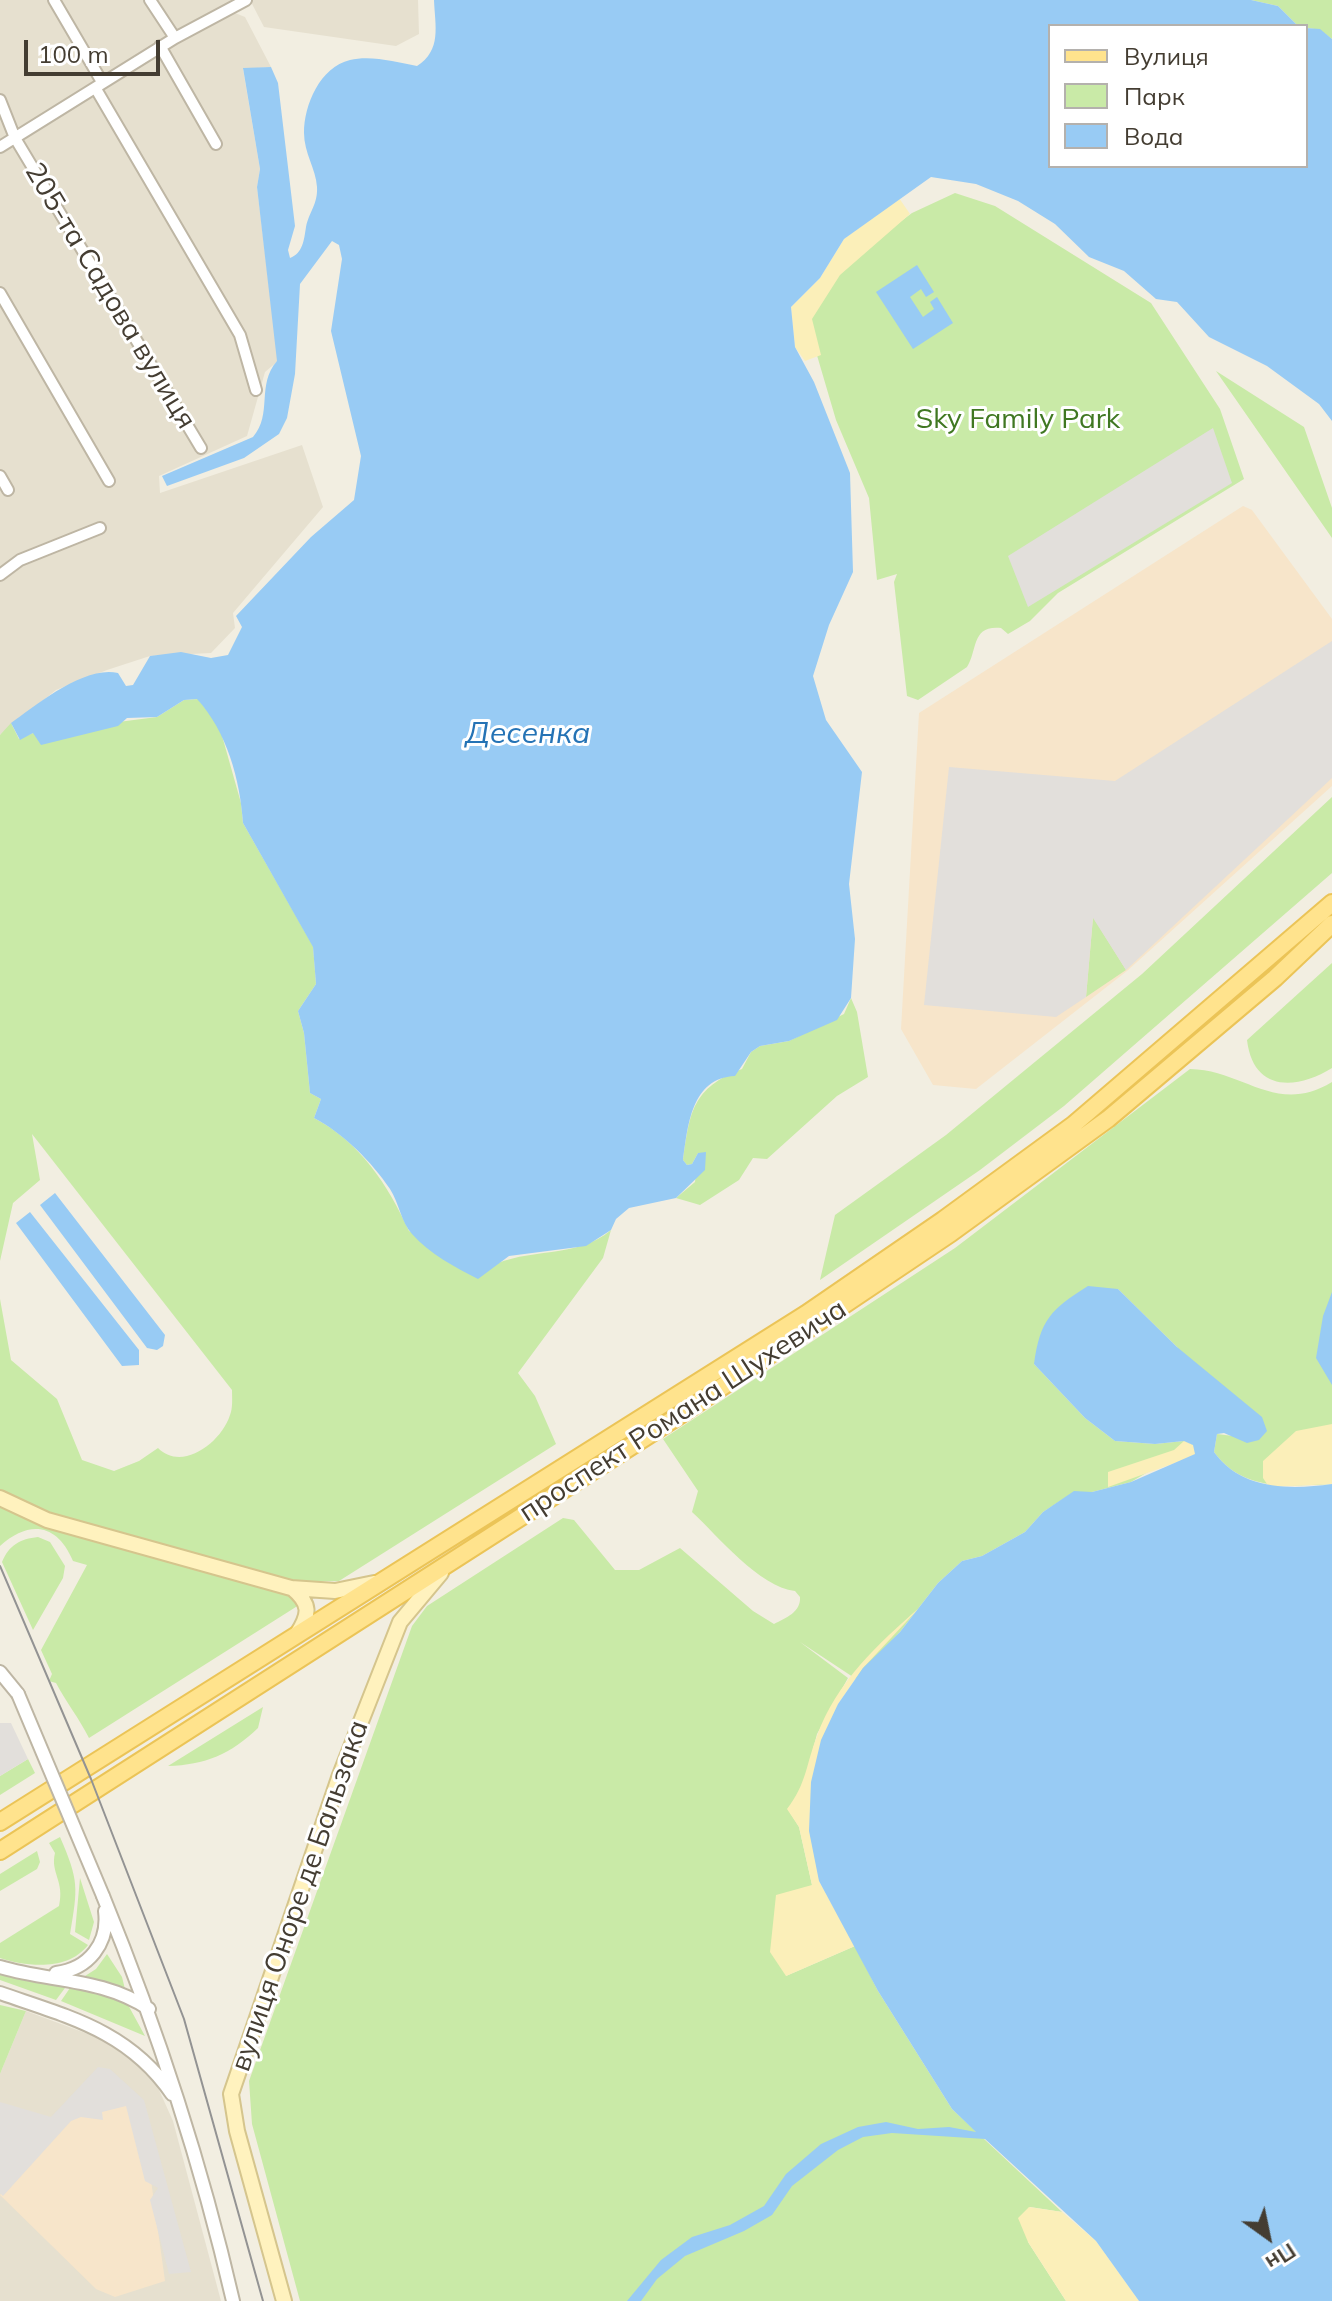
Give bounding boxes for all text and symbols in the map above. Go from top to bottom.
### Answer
scale bar [28,24,164,74]
legend [1048,24,1308,168]
text: 100 m [38,39,109,69]
text: Вулиця [1124,41,1209,71]
text: Парк [1124,81,1185,111]
text: Вода [1124,121,1184,151]
street label: 205-та Садова вулиця [17,157,203,435]
park label: Sky Family Park [916,403,1120,437]
water label: Десенка [466,716,590,752]
street label: проспект Романа Шухевича [513,1293,853,1529]
street label: вулиця Оноре де Бальзака [224,1716,376,2076]
north arrow [1228,2197,1308,2277]
text: Пн [1261,2237,1302,2277]

